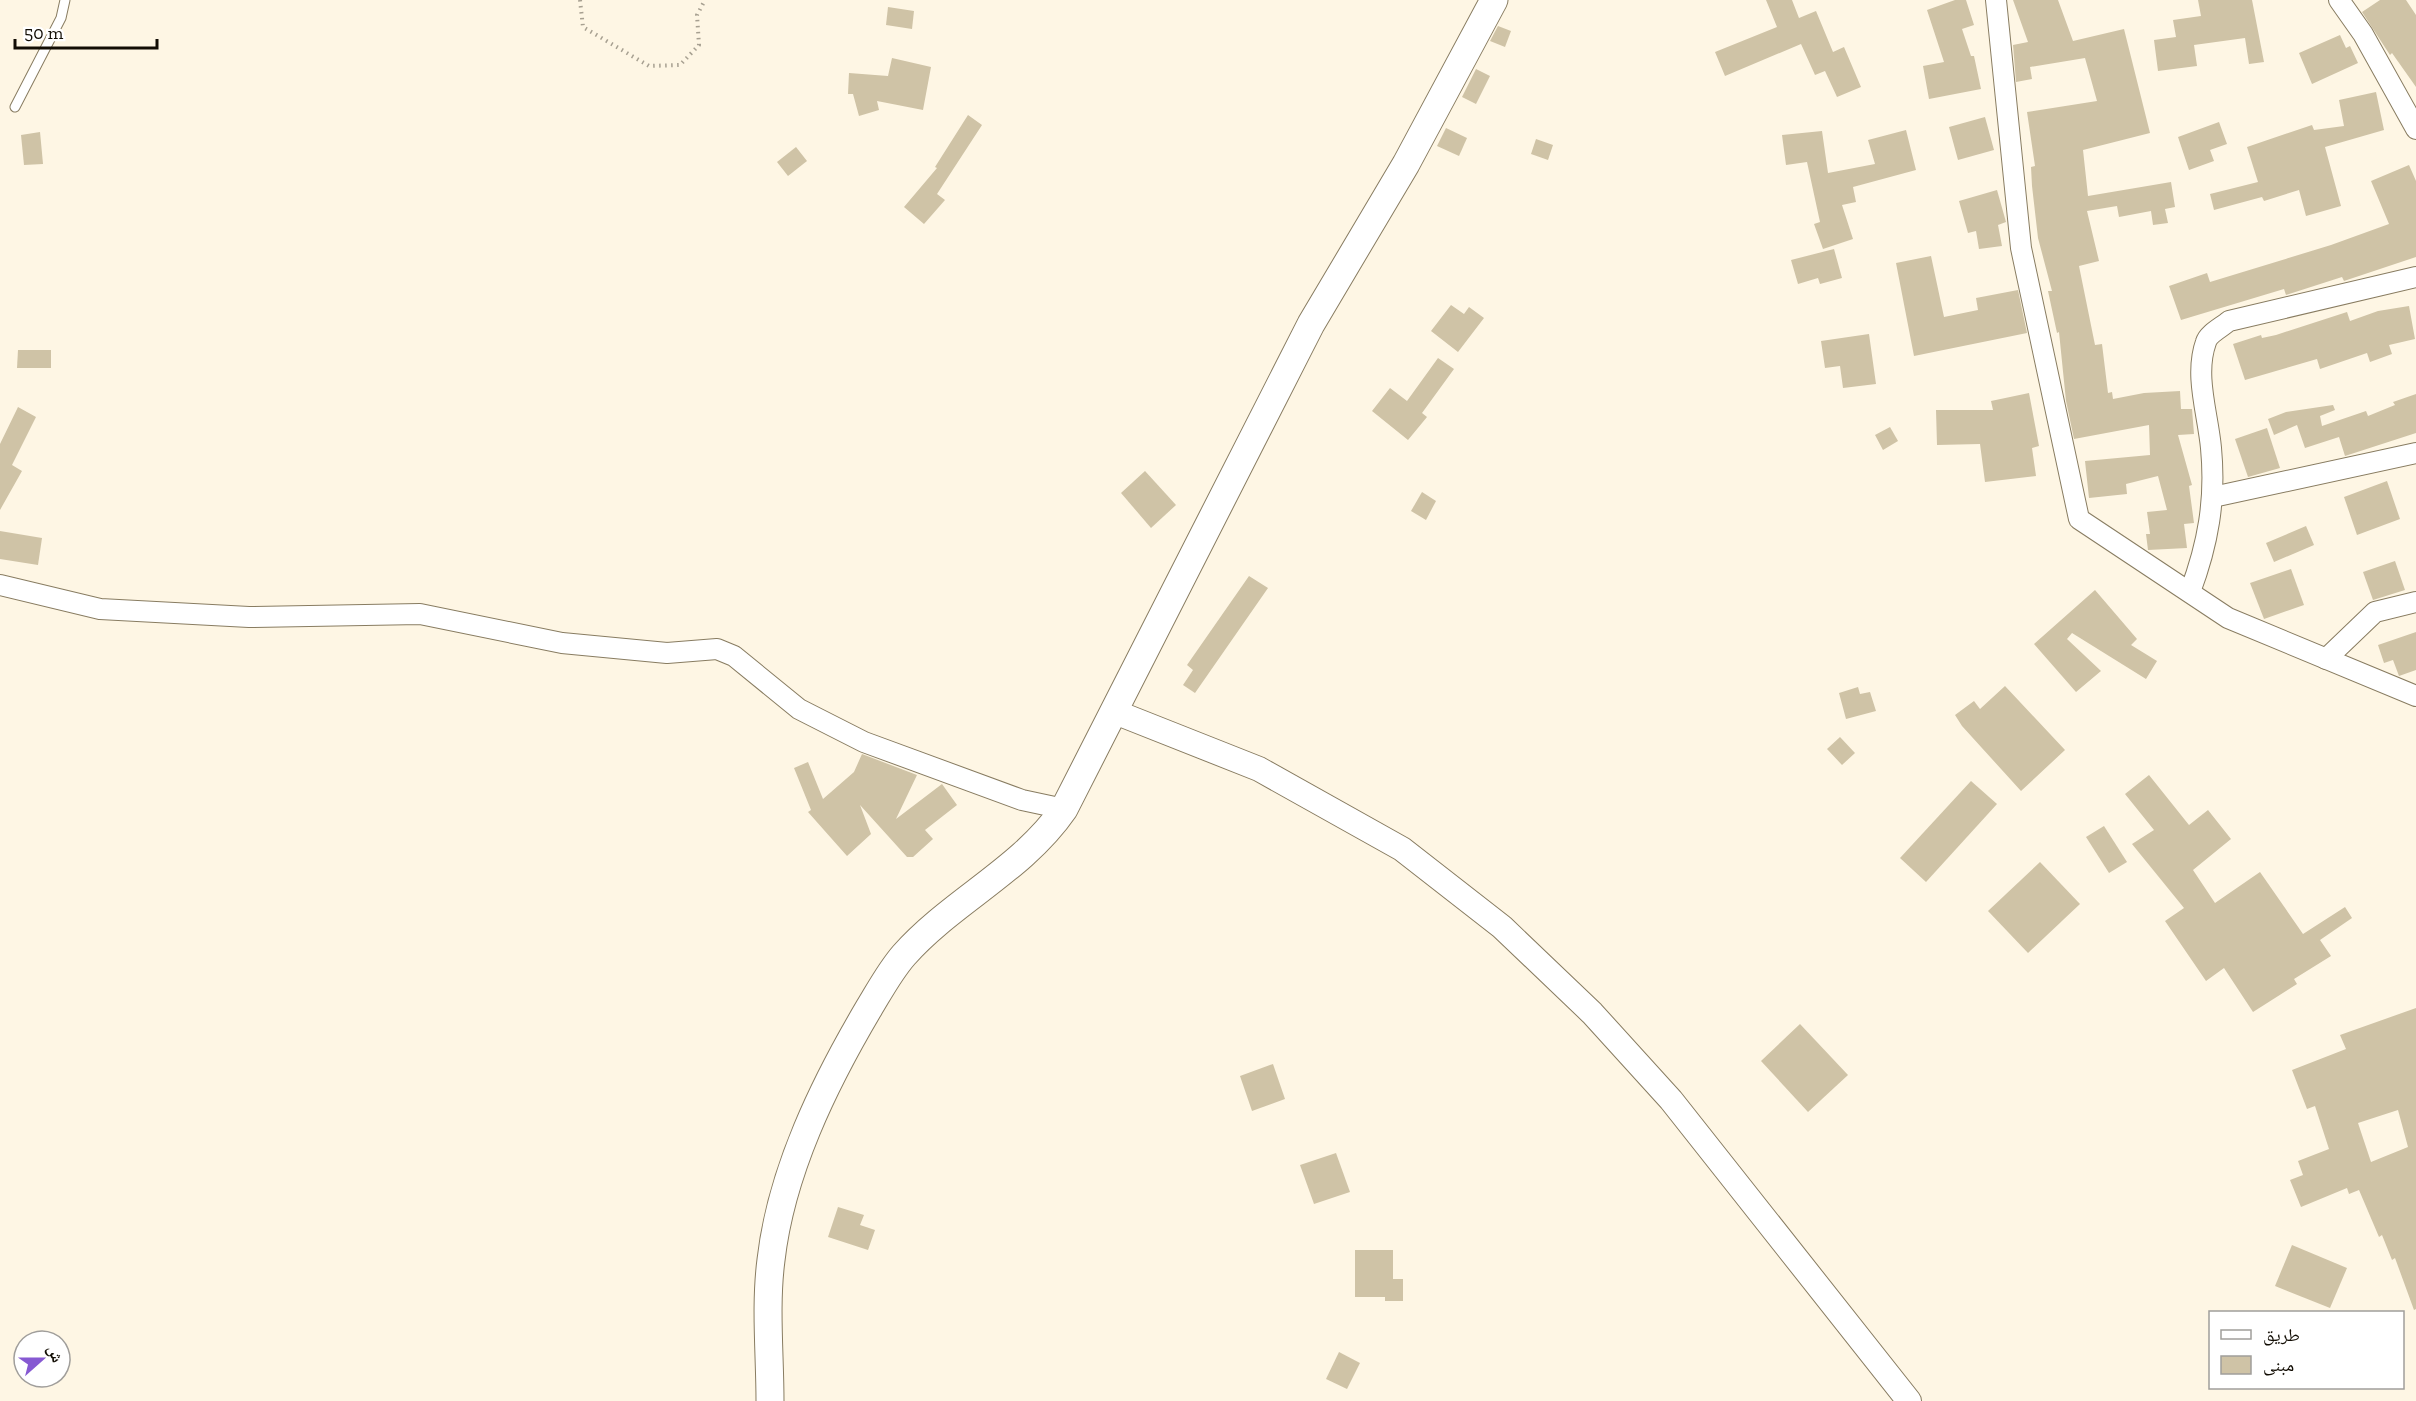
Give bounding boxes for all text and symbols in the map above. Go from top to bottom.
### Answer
scale bar [15,12,158,50]
text: 50 m [24,22,64,44]
legend [2209,1311,2404,1389]
text: طريق [2263,1324,2300,1346]
north arrow [12,1329,72,1389]
text: ش [44,1342,67,1365]
text: مبنى [2263,1354,2294,1376]

